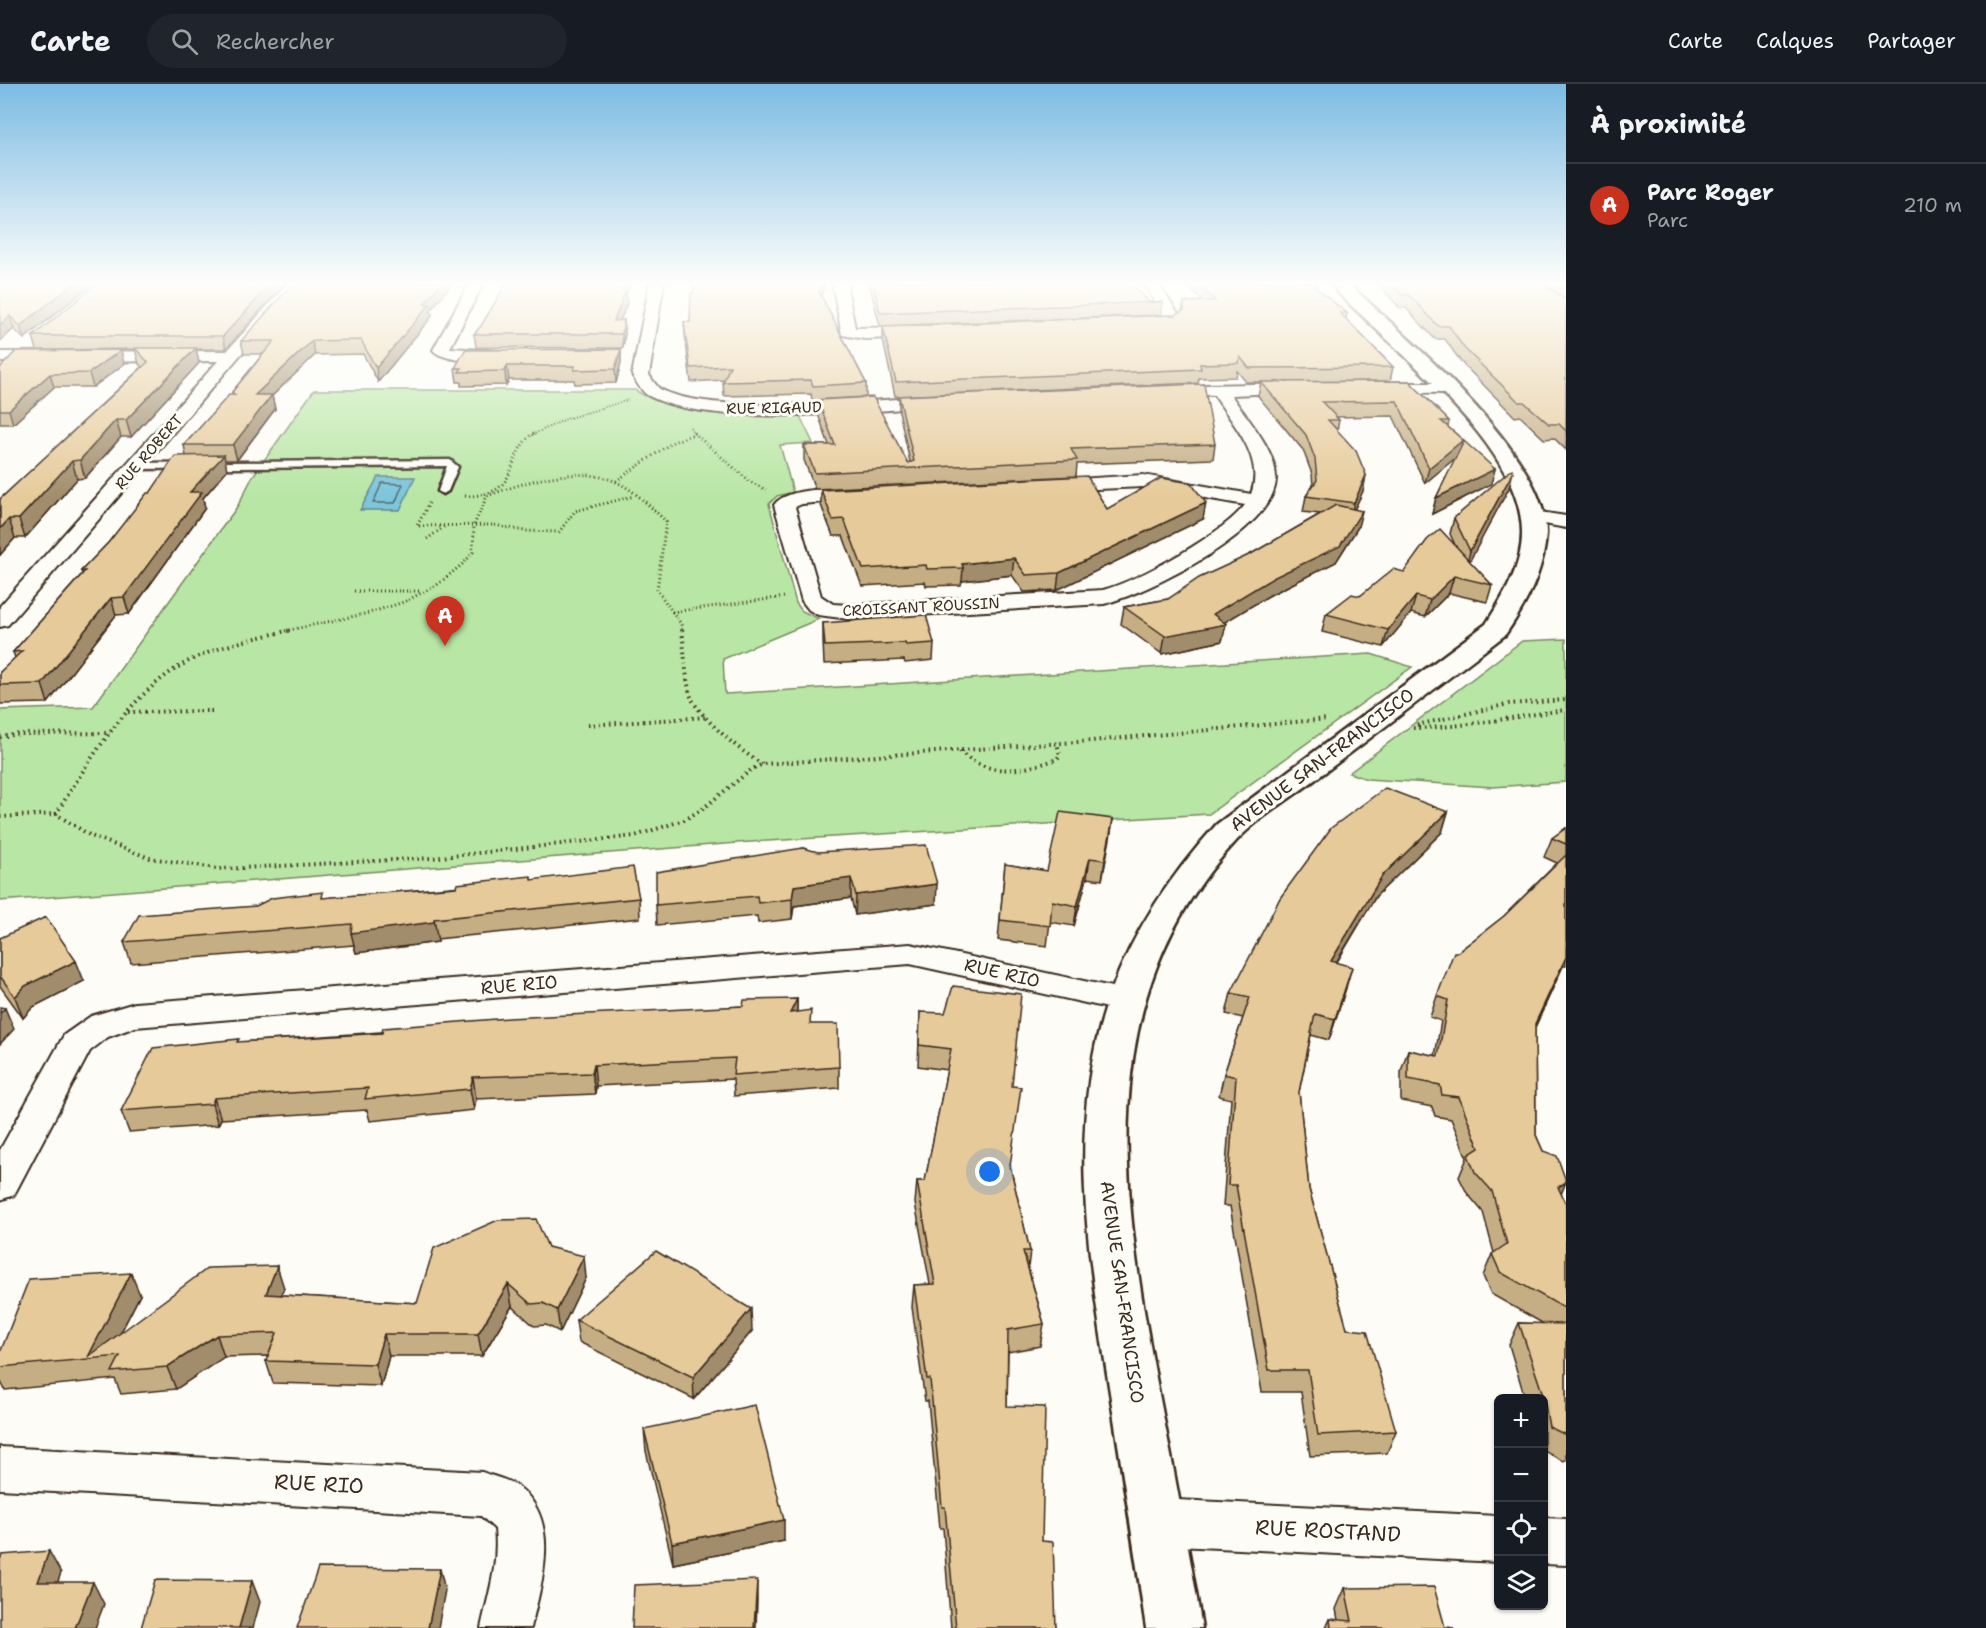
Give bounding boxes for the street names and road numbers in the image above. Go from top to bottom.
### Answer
street label: RUE RIGAUD [726,397,822,419]
street label: RUE ROBERT [111,410,187,494]
street label: CROISSANT ROUSSIN [842,593,1000,621]
street label: AVENUE SAN-FRANCISCO [1225,683,1419,837]
street label: RUE RIO [962,953,1042,993]
street label: RUE RIO [480,970,558,1000]
street label: AVENUE SAN-FRANCISCO [1094,1179,1150,1405]
street label: RUE RIO [273,1468,365,1500]
street label: RUE ROSTAND [1254,1513,1402,1549]

